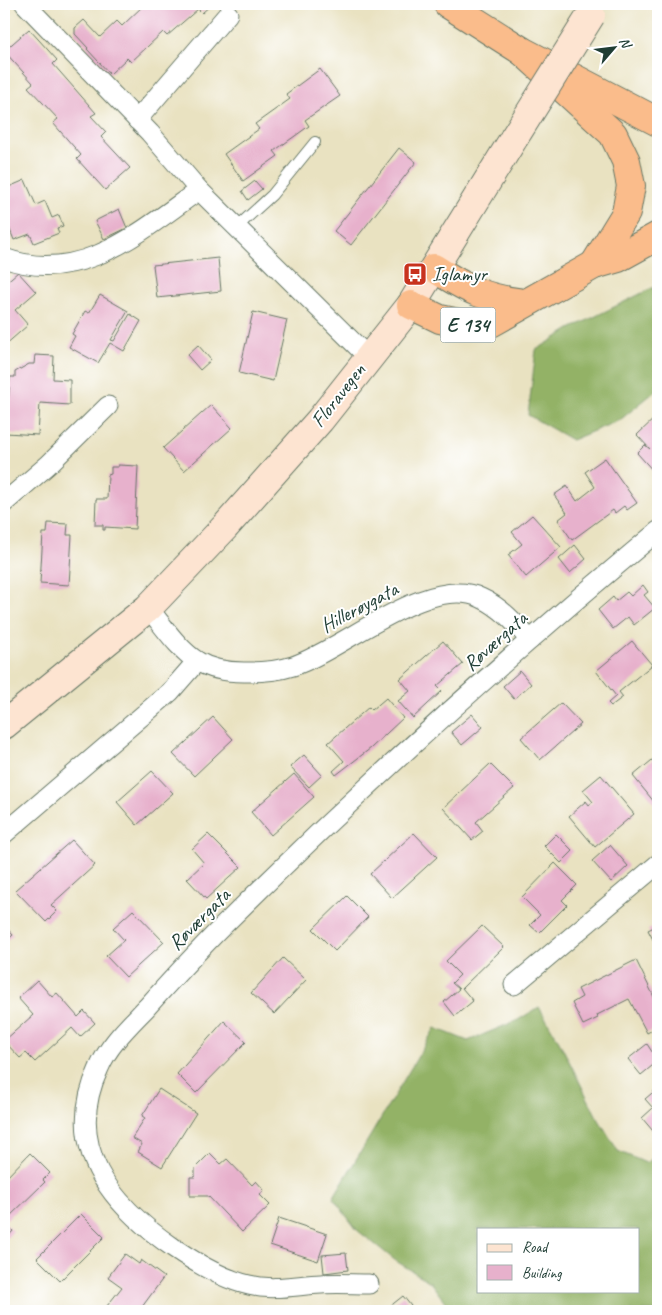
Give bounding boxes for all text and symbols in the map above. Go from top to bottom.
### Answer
north arrow [590,22,640,72]
text: N [615,34,636,52]
bus stop icon: Iglamyr [402,261,428,287]
place label: Iglamyr [432,261,488,287]
road number: E 134 [440,308,496,342]
street label: Floravegen [305,357,371,432]
street label: Hillerøygata [316,575,404,638]
street label: Røværgata [458,604,534,677]
street label: Røværgata [162,881,237,956]
legend [477,1228,640,1292]
text: Road [522,1238,549,1257]
text: Building [522,1264,562,1283]

